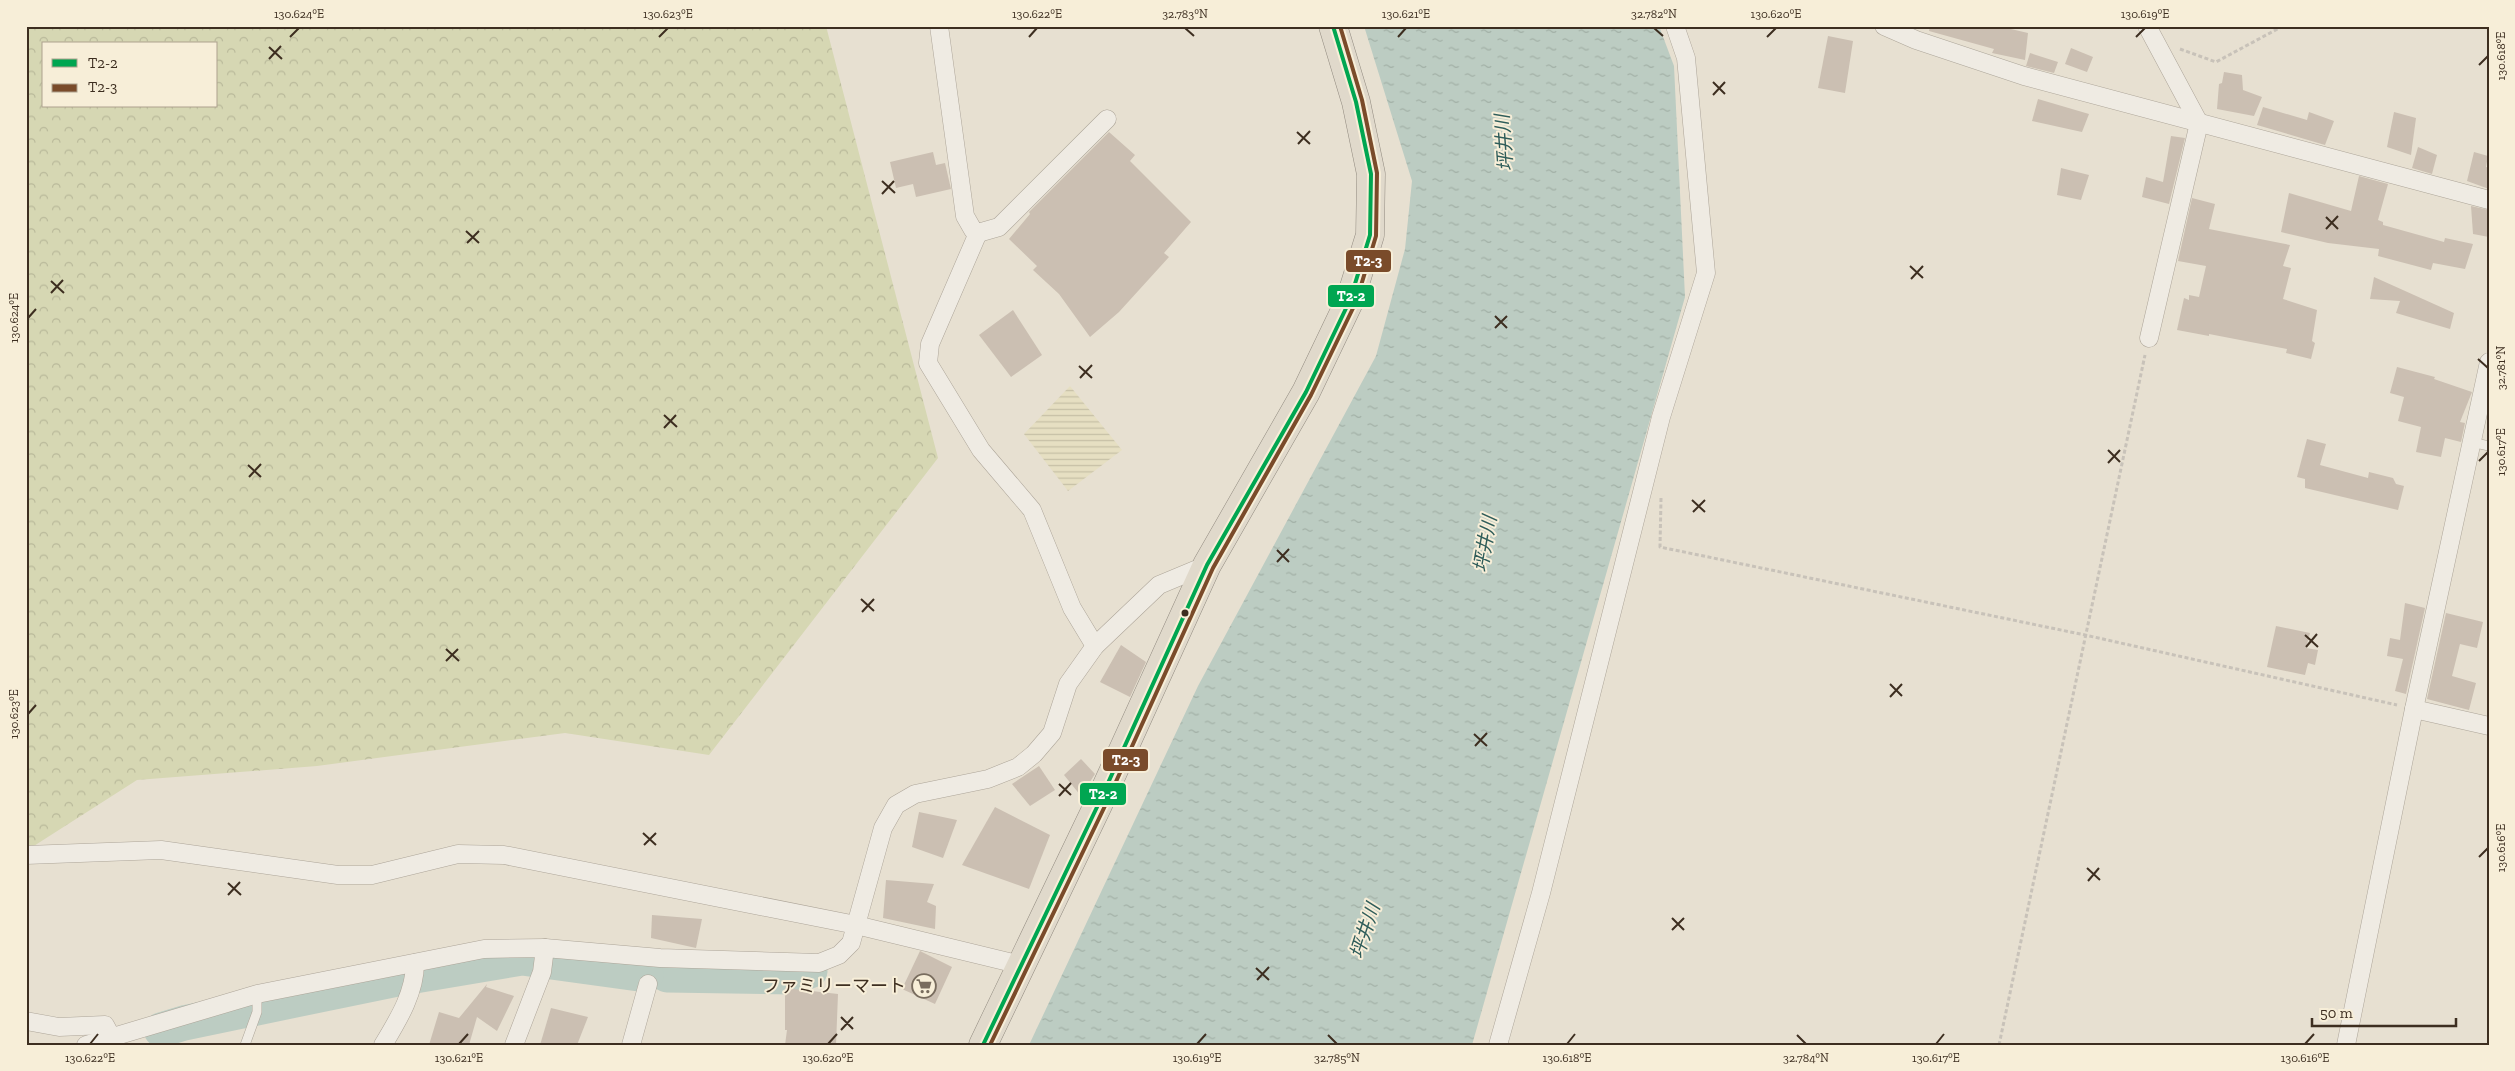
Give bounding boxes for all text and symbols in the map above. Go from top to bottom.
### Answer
text: 130.624°E [274,7,324,21]
text: 130.623°E [643,7,693,21]
text: 130.622°E [1012,7,1062,21]
text: 32.783°N [1162,7,1208,21]
text: 130.621°E [1382,7,1430,21]
text: 32.782°N [1631,7,1677,21]
text: 130.620°E [1751,7,1801,21]
text: 130.619°E [2121,7,2169,21]
text: 130.618°E [2494,32,2508,80]
legend [42,42,218,108]
text: T2-2 [88,54,118,72]
text: T2-3 [88,78,117,96]
water label: 坪井川 [1490,112,1517,172]
line badge: T2-3 [1345,249,1392,273]
text: T2-3 [1354,253,1383,270]
line badge: T2-2 [1327,284,1375,308]
text: T2-2 [1337,288,1366,305]
text: 130.624°E [7,293,21,343]
text: 32.781°N [2494,346,2508,390]
text: 130.617°E [2494,428,2508,476]
water label: 坪井川 [1469,512,1502,574]
unlabelled marker [1180,608,1190,618]
text: 130.623°E [7,689,21,739]
line badge: T2-3 [1102,748,1149,772]
text: T2-3 [1112,752,1141,769]
line badge: T2-2 [1079,782,1127,806]
text: T2-2 [1089,786,1118,803]
text: 130.616°E [2494,824,2508,872]
water label: 坪井川 [1345,898,1385,962]
supermarket icon: ファミリーマート [911,973,937,999]
place label: ファミリーマート [762,975,906,997]
scale bar [2312,996,2456,1028]
text: 50 m [2320,1004,2353,1022]
text: 130.622°E [65,1051,115,1065]
text: 130.621°E [435,1051,483,1065]
text: 130.620°E [803,1051,853,1065]
text: 130.619°E [1173,1051,1221,1065]
text: 32.785°N [1314,1051,1360,1065]
text: 130.618°E [1543,1051,1591,1065]
text: 32.784°N [1783,1051,1829,1065]
text: 130.617°E [1912,1051,1960,1065]
text: 130.616°E [2281,1051,2329,1065]

